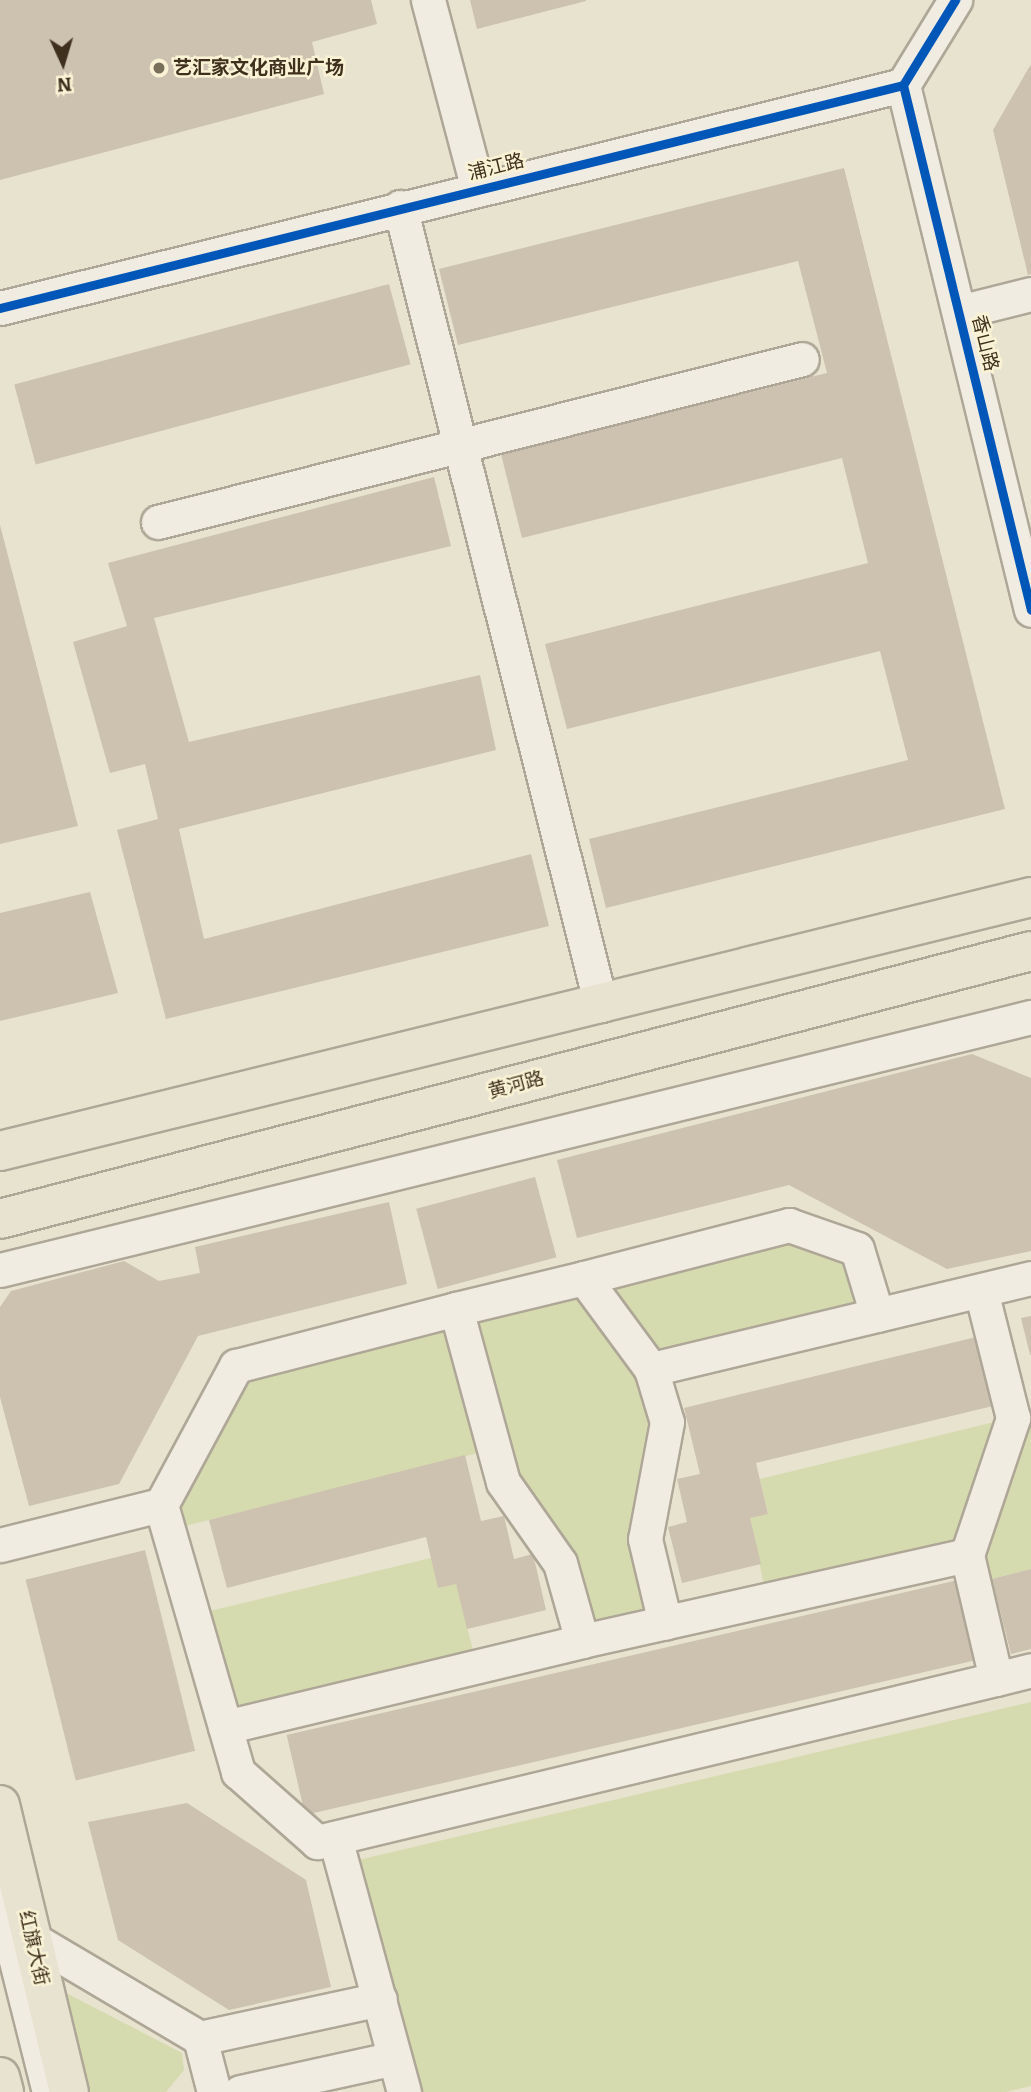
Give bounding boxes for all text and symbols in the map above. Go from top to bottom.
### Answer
north arrow [28,28,98,98]
place label: 艺汇家文化商业广场 [173,57,344,79]
marker: 艺汇家文化商业广场 [151,60,167,76]
text: N [56,72,73,96]
street label: 浦江路 [466,149,526,185]
street label: 香山路 [967,313,1003,373]
street label: 黄河路 [486,1067,546,1103]
street label: 红旗大街 [14,1908,54,1988]

